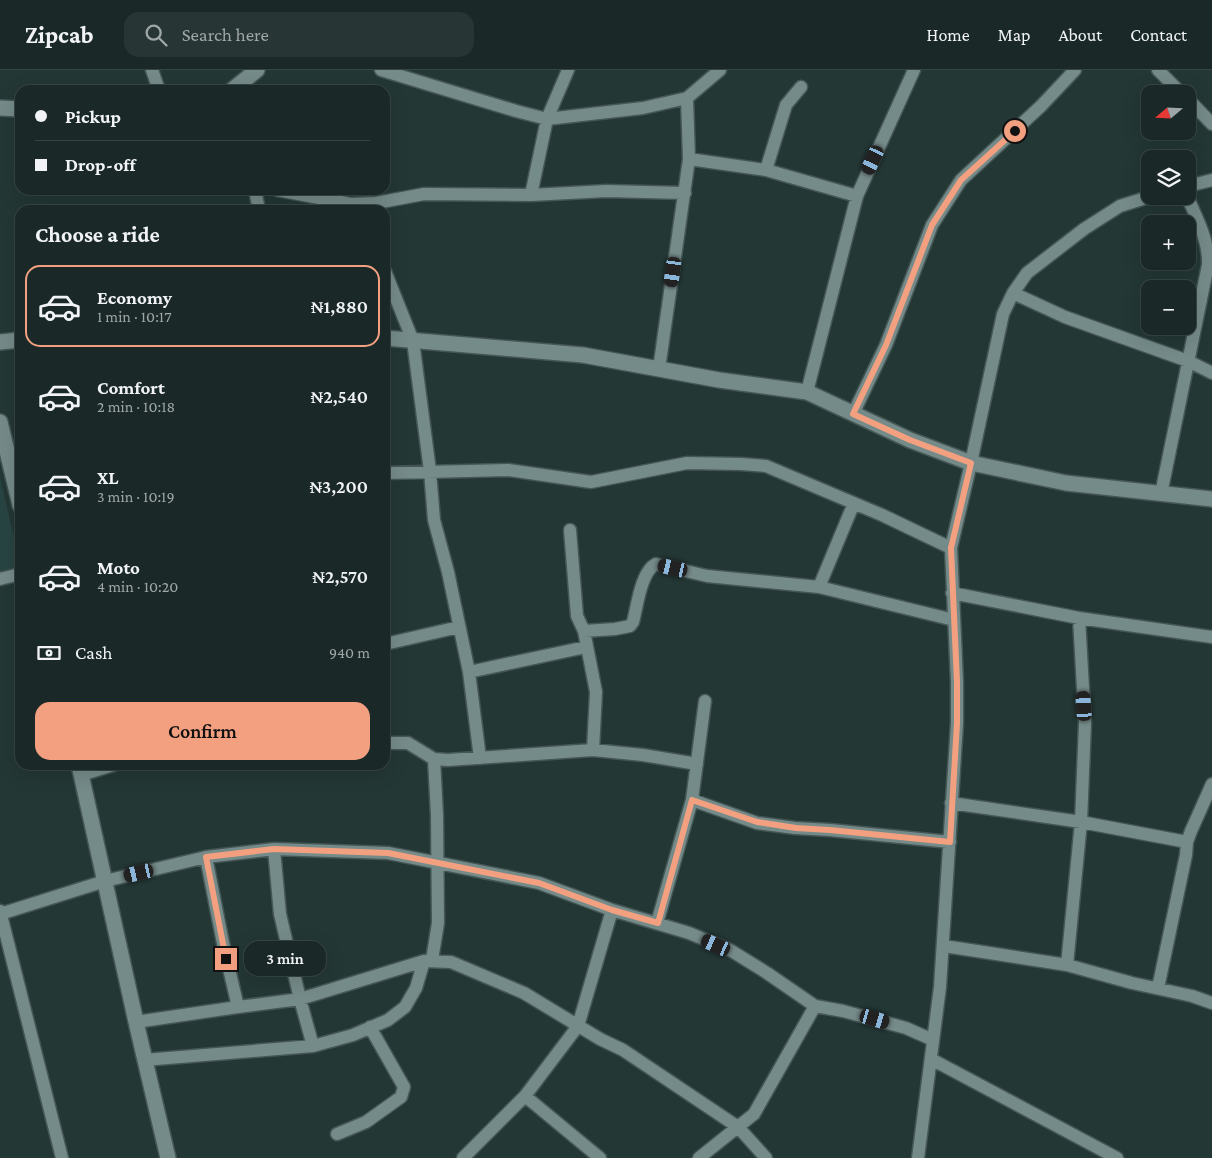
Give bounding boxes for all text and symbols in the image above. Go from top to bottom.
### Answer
search box [124,12,474,57]
text: Zipcab [25,21,94,48]
icon: search [142,21,170,49]
text: Search here [182,24,269,45]
text: Home [927,25,970,45]
text: Map [998,25,1030,45]
text: About [1058,25,1102,45]
text: Contact [1130,25,1187,45]
north arrow [1141,85,1196,140]
map controls [1141,85,1196,335]
text: Pickup [65,106,121,127]
route start [1004,120,1026,142]
car [859,143,886,177]
button: layers [1141,150,1196,205]
text: Drop-off [65,154,136,175]
button: + [1141,215,1196,270]
text: Choose a ride [35,222,160,247]
car [663,256,682,288]
button: − [1141,280,1196,335]
icon: car [37,284,82,329]
text: Economy [97,287,172,308]
text: ₦1,880 [311,296,368,317]
text: 1 min · 10:17 [97,308,172,325]
icon: car [37,374,82,419]
text: Comfort [97,377,165,398]
text: ₦2,540 [310,386,368,407]
text: 2 min · 10:18 [97,398,175,415]
icon: car [37,464,82,509]
text: XL [97,467,119,488]
text: ₦3,200 [309,476,368,497]
text: 3 min · 10:19 [97,488,175,505]
icon: car [37,554,82,599]
text: Moto [97,557,140,578]
car [656,557,689,579]
text: ₦2,570 [312,566,368,587]
text: 4 min · 10:20 [97,578,178,595]
icon: cash [35,639,63,667]
text: Cash [75,642,113,663]
text: 940 m [329,644,370,661]
car [1075,691,1092,721]
button: Confirm [35,702,370,760]
car [122,862,155,884]
car [699,932,732,958]
callout: 3 min [244,942,326,976]
route end [215,948,237,970]
text: 3 min [266,950,304,967]
car [858,1008,891,1030]

